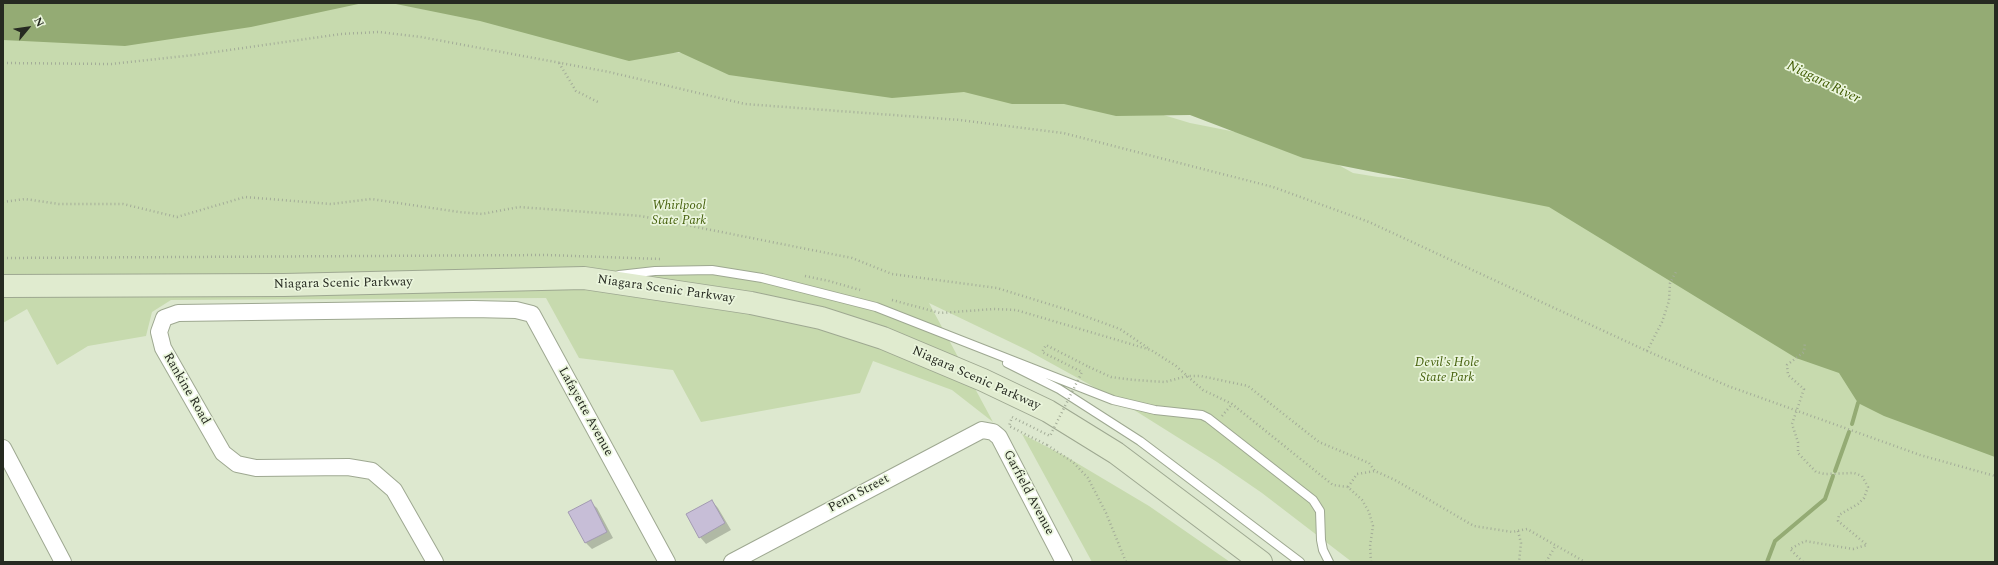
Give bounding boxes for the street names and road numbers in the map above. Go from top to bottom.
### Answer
street label: Niagara Scenic Parkway [596,273,736,307]
street label: Niagara Scenic Parkway [273,275,413,293]
street label: Niagara Scenic Parkway [909,344,1043,414]
street label: Rankine Road [159,350,213,428]
street label: Lafayette Avenue [554,365,616,459]
street label: Garfield Avenue [999,448,1057,538]
street label: Penn Street [826,471,892,517]

